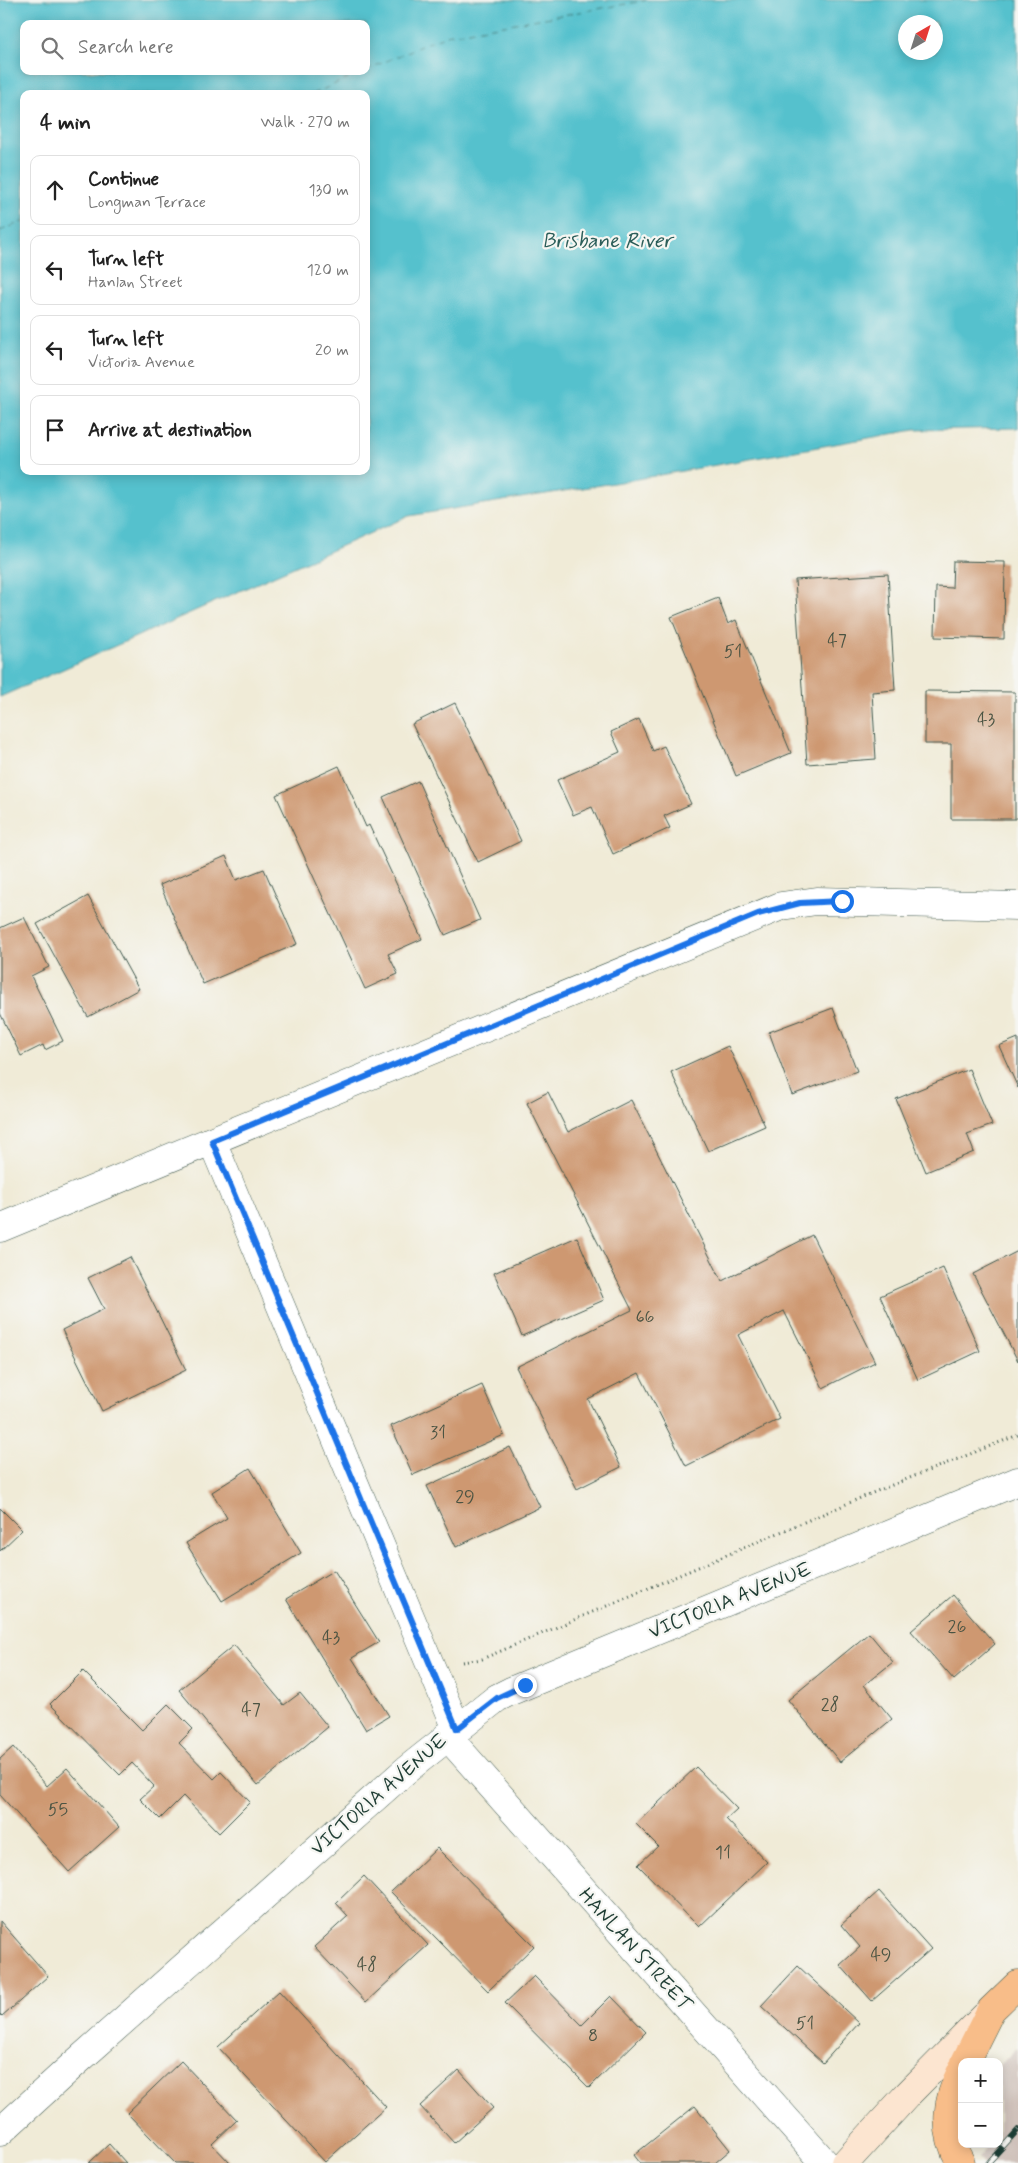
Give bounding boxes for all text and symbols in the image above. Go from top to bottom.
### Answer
north arrow [898,15,943,60]
search box [20,20,370,75]
icon: search [38,34,66,62]
text: Search here [78,35,174,60]
text: 4 min [40,109,91,137]
text: Walk · 270 m [261,112,350,133]
text: Continue [88,167,159,192]
icon: ahead [41,176,69,204]
text: 130 m [308,180,349,201]
text: Longman Terrace [88,192,206,213]
water label: Brisbane River [542,227,675,255]
text: Turn left [88,247,164,272]
icon: left [41,256,69,284]
text: 120 m [307,260,349,281]
text: Hanlan Street [88,272,182,293]
text: Turn left [88,327,164,352]
icon: left [41,336,69,364]
text: 20 m [315,340,349,361]
text: Victoria Avenue [88,352,195,373]
icon: arrive [41,416,69,444]
text: Arrive at destination [88,418,252,443]
house number: 47 [827,629,847,653]
house number: 51 [724,640,742,664]
house number: 43 [977,708,995,732]
route start [831,890,854,913]
house number: 66 [635,1305,655,1329]
house number: 31 [430,1421,446,1445]
house number: 29 [455,1485,475,1509]
street label: VICTORIA AVENUE [645,1556,815,1646]
house number: 26 [948,1615,966,1639]
house number: 43 [322,1626,340,1650]
route end [514,1674,537,1697]
house number: 28 [821,1693,839,1717]
house number: 47 [241,1698,261,1722]
street label: VICTORIA AVENUE [305,1728,453,1862]
house number: 55 [48,1798,68,1822]
house number: 11 [715,1841,731,1865]
street label: HANLAN STREET [572,1882,699,2019]
house number: 49 [870,1943,892,1967]
house number: 48 [357,1953,377,1977]
house number: 51 [796,2012,814,2036]
house number: 8 [588,2024,598,2048]
map controls [958,2058,1003,2148]
button: + [958,2058,1003,2103]
button: − [958,2103,1003,2148]

